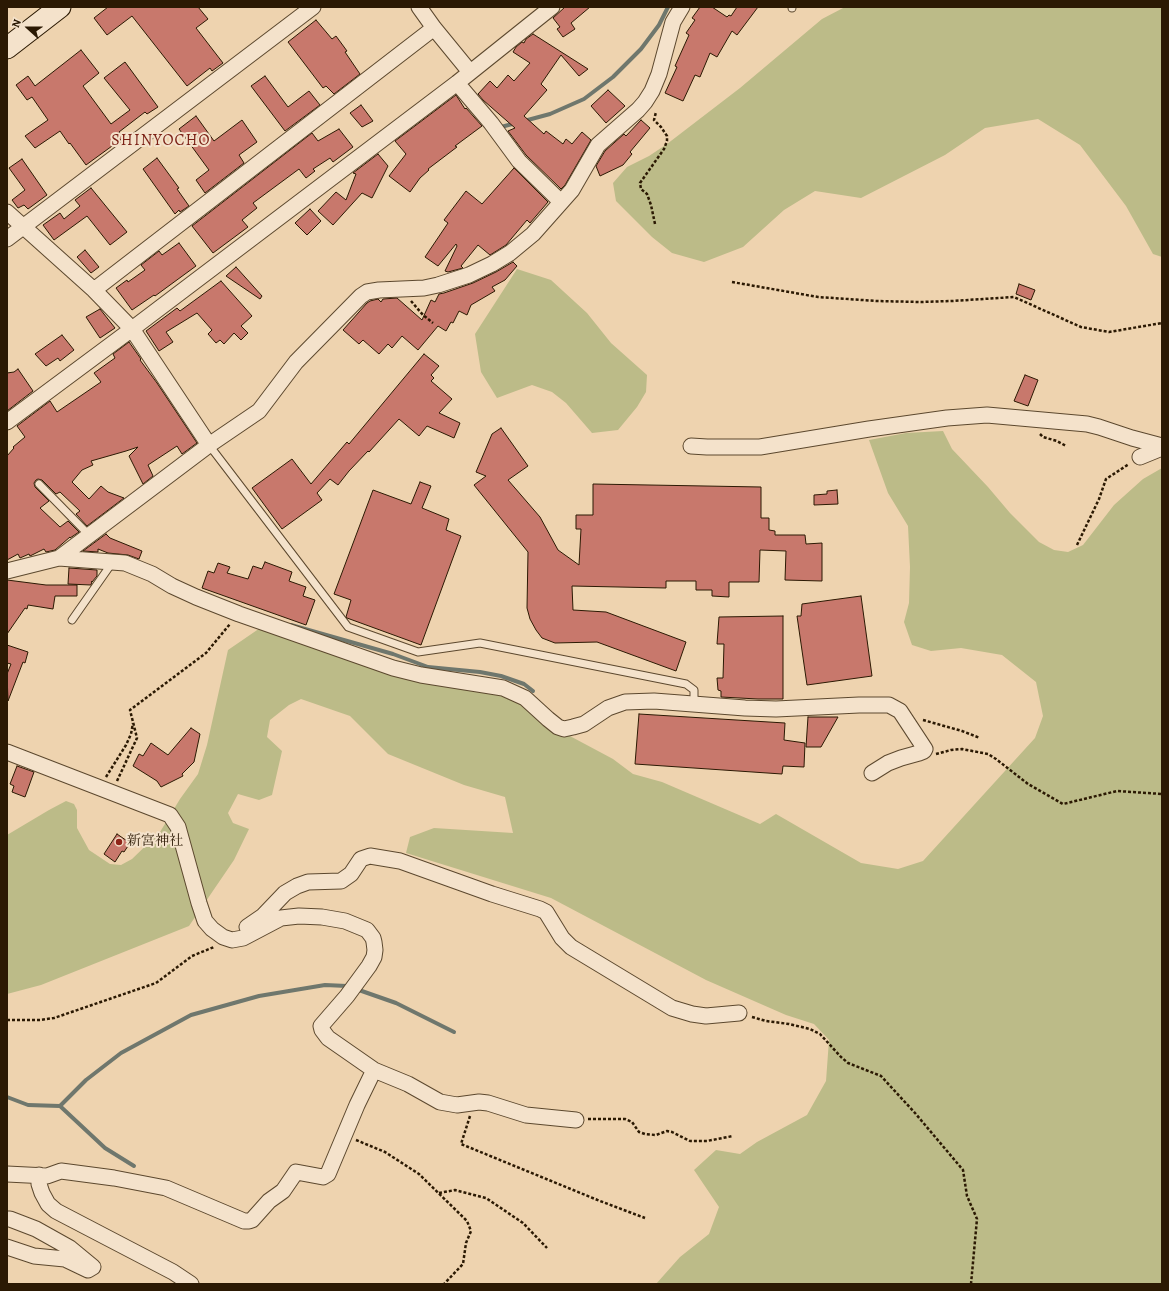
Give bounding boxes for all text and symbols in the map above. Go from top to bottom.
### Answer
north arrow [8,8,48,48]
text: N [8,17,25,30]
district label: SHINYOCHO [111,131,211,151]
place label: 新宮神社 [127,834,183,850]
marker: 新宮神社 [114,837,124,847]

